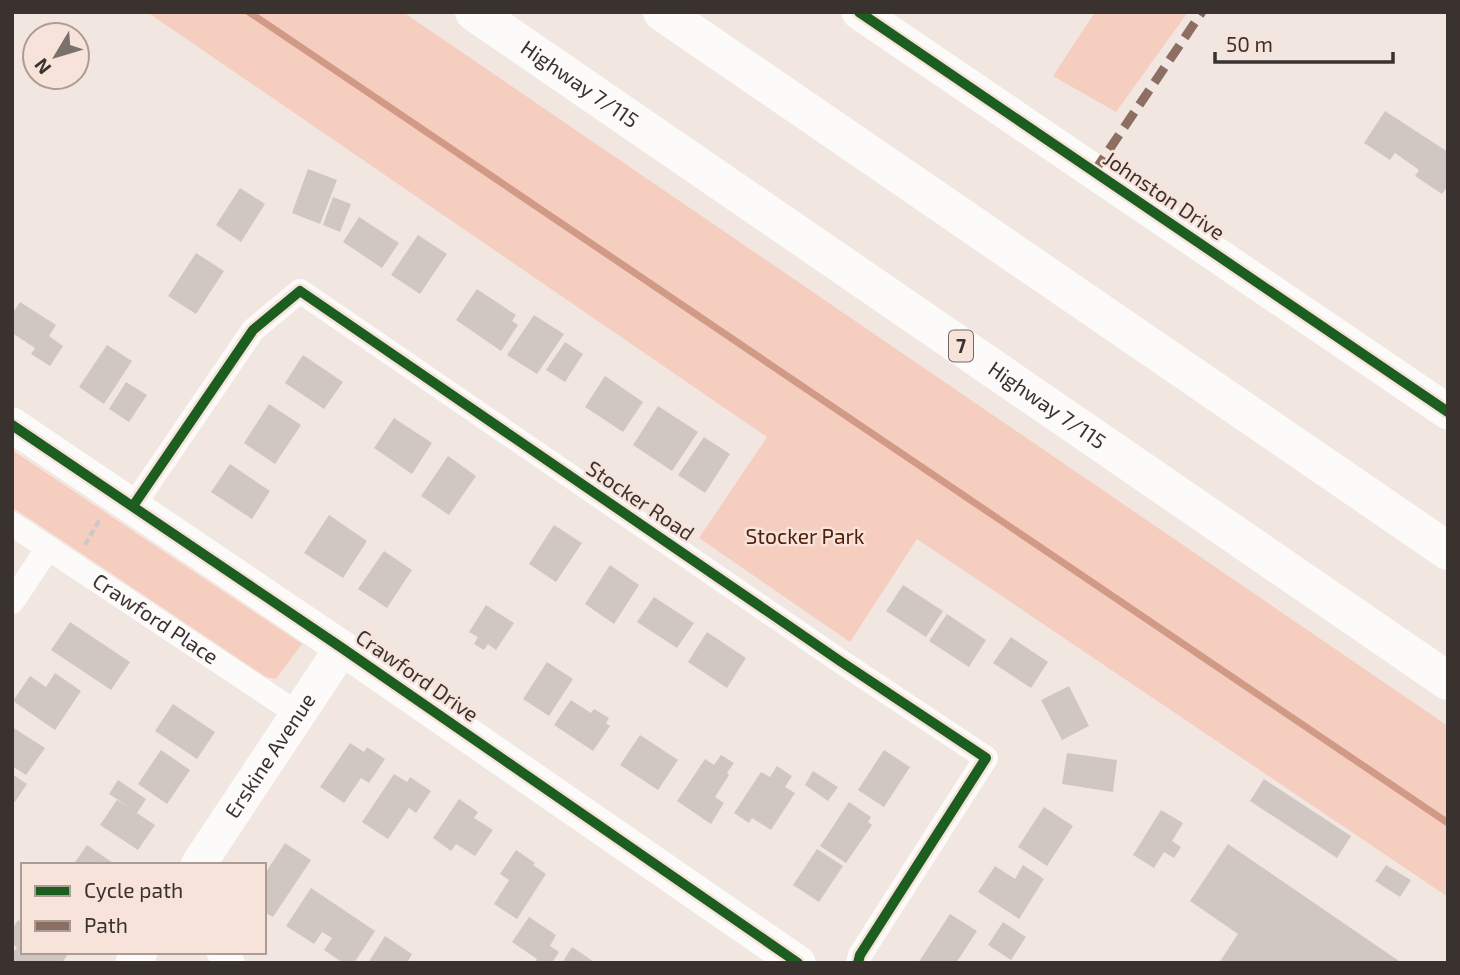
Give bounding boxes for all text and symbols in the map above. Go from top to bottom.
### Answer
north arrow [21,21,91,91]
scale bar [1215,21,1394,65]
text: 50 m [1226,31,1273,56]
street label: Highway 7/115 [517,34,644,132]
text: N [29,54,55,79]
street label: Johnston Drive [1099,145,1230,244]
road number: 7 [949,330,973,362]
street label: Highway 7/115 [984,355,1111,453]
street label: Stocker Road [582,455,699,545]
park label: Stocker Park [745,523,865,548]
street label: Crawford Place [89,567,224,669]
street label: Crawford Drive [352,623,484,726]
street label: Erskine Avenue [219,688,320,822]
legend [21,863,266,954]
text: Cycle path [84,877,183,902]
text: Path [84,912,128,937]

